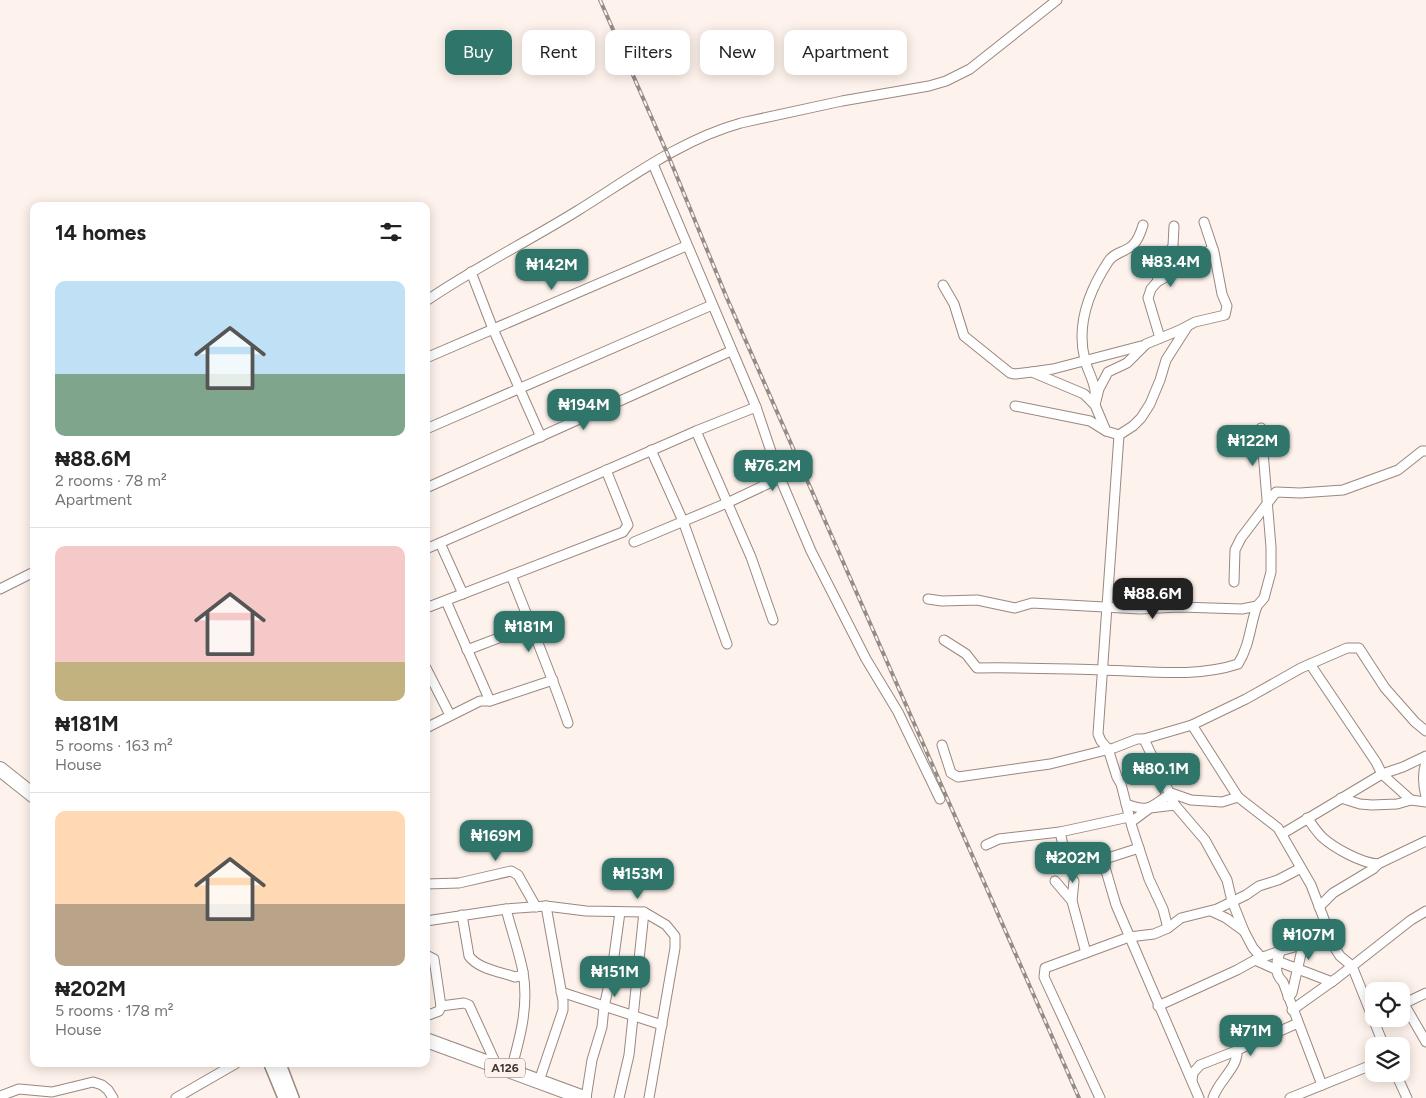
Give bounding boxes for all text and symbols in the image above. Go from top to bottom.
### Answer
chip: Buy [445,30,512,75]
chip: Rent [522,30,595,75]
chip: Filters [605,30,690,75]
chip: New [700,30,774,75]
chip: Apartment [784,30,907,75]
icon: filters [377,218,405,246]
text: 14 homes [55,220,146,245]
pin: ₦83.4M [1130,246,1212,288]
pin: ₦142M [517,248,587,291]
text: ₦83.4M [1142,252,1200,271]
text: ₦142M [526,255,578,274]
icon: home [185,313,275,403]
pin: ₦194M [549,388,619,431]
text: ₦194M [558,395,610,414]
pin: ₦122M [1218,424,1288,467]
text: ₦122M [1228,431,1278,450]
text: ₦88.6M [55,446,131,471]
pin: ₦76.2M [732,450,814,492]
text: ₦76.2M [745,456,801,475]
text: 2 rooms · 78 m² [55,471,167,490]
text: Apartment [55,490,132,509]
pin: ₦88.6M [1112,578,1194,620]
icon: home [185,579,275,669]
text: ₦88.6M [1124,584,1182,603]
pin: ₦181M [494,610,564,653]
text: ₦181M [505,617,553,636]
text: ₦181M [55,711,119,736]
text: 5 rooms · 163 m² [55,736,173,755]
pin: ₦80.1M [1120,752,1202,795]
text: House [55,755,101,774]
text: ₦80.1M [1133,759,1189,778]
pin: ₦169M [461,820,531,862]
text: ₦169M [471,826,521,845]
pin: ₦202M [1038,842,1108,884]
icon: home [185,844,275,934]
text: ₦202M [1046,848,1100,867]
pin: ₦153M [603,858,673,900]
text: ₦153M [613,864,663,883]
pin: ₦107M [1274,918,1344,961]
text: ₦107M [1283,925,1335,944]
pin: ₦151M [580,956,650,998]
text: ₦151M [591,962,639,981]
text: ₦202M [55,976,126,1001]
map controls [1365,982,1410,1082]
button: locate [1365,982,1410,1027]
text: 5 rooms · 178 m² [55,1001,174,1020]
pin: ₦71M [1221,1014,1281,1057]
text: House [55,1020,101,1039]
text: ₦71M [1231,1021,1271,1040]
button: layers [1365,1037,1410,1082]
road number: A126 [485,1058,525,1078]

